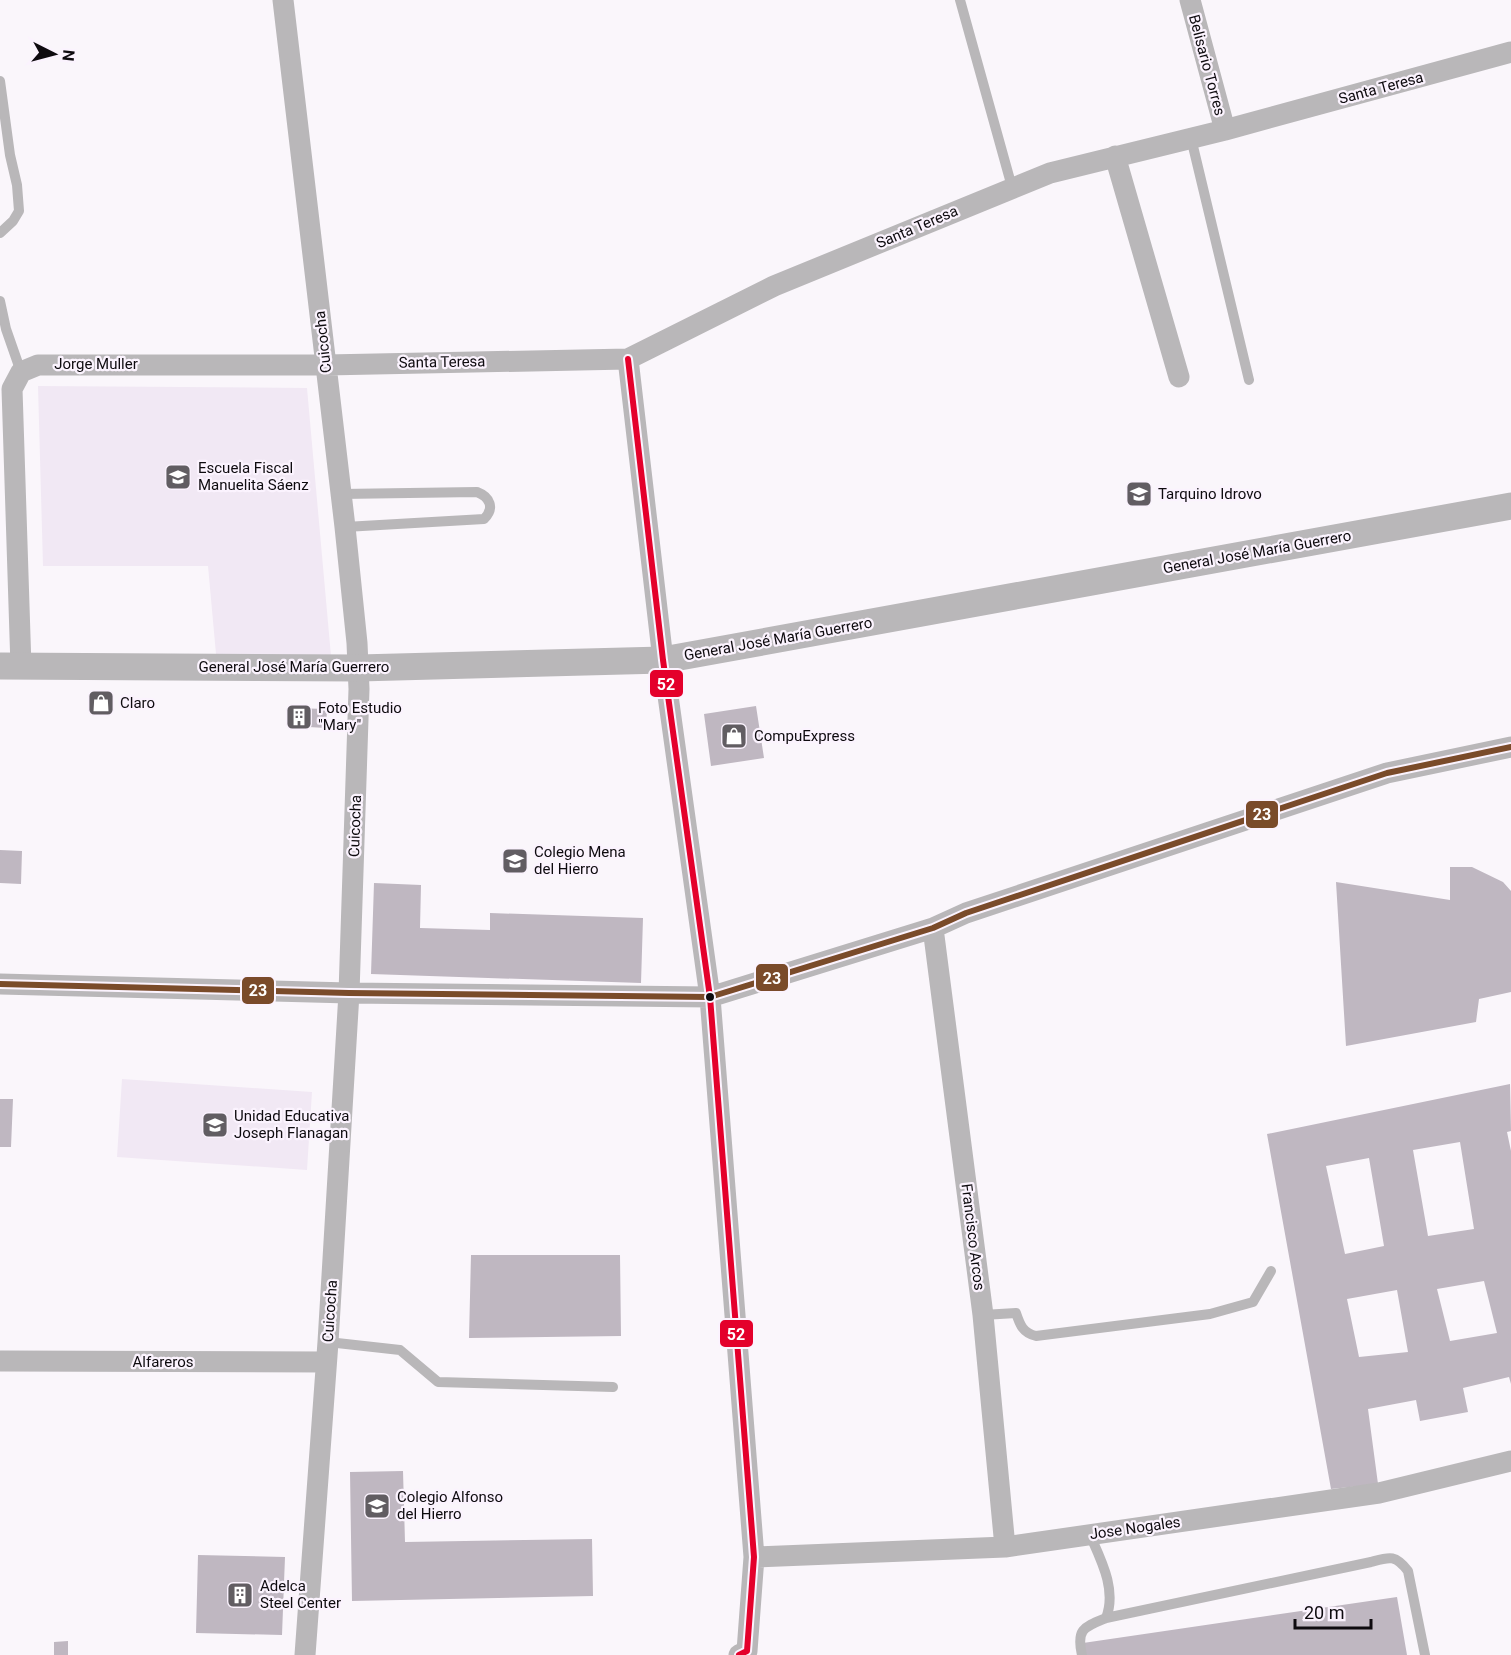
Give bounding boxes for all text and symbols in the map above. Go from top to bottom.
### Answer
street label: Belisario Torres [1185,13,1229,117]
north arrow [24,24,84,84]
text: N [58,49,78,62]
street label: Santa Teresa [1337,68,1425,108]
street label: Santa Teresa [874,202,960,252]
street label: Cuicocha [311,310,335,374]
street label: Santa Teresa [398,352,486,372]
street label: Jorge Muller [54,355,138,373]
place label: Escuela Fiscal Manuelita Sáenz [198,459,309,494]
school or university icon: Escuela Fiscal Manuelita Sáenz [163,462,193,492]
school or university icon: Tarquino Idrovo [1124,479,1154,509]
place label: Tarquino Idrovo [1158,485,1262,503]
street label: General José María Guerrero [1161,527,1353,577]
street label: General José María Guerrero [682,614,874,664]
street label: General José María Guerrero [199,658,389,676]
line badge: 52 [649,669,684,698]
text: 52 [657,675,675,694]
shop icon: Claro [86,688,116,718]
place label: Claro [120,694,155,712]
place label: Foto Estudio "Mary" [318,699,402,734]
building icon: Foto Estudio "Mary" [284,702,314,732]
shop icon: CompuExpress [719,721,749,751]
place label: CompuExpress [754,727,855,745]
street label: Cuicocha [345,795,365,857]
line badge: 23 [1245,800,1279,829]
text: 23 [1253,805,1271,824]
place label: Colegio Mena del Hierro [534,843,626,878]
school or university icon: Colegio Mena del Hierro [500,846,530,876]
line badge: 23 [755,963,789,992]
text: 23 [763,969,781,988]
line badge: 23 [241,976,275,1005]
text: 23 [249,981,267,1000]
unlabelled marker [704,991,716,1003]
place label: Unidad Educativa Joseph Flanagan [234,1107,349,1142]
school or university icon: Unidad Educativa Joseph Flanagan [200,1110,230,1140]
street label: Francisco Arcos [958,1183,988,1291]
street label: Cuicocha [319,1279,341,1343]
line badge: 52 [719,1319,754,1348]
text: 52 [727,1325,745,1344]
street label: Alfareros [133,1353,193,1371]
place label: Colegio Alfonso del Hierro [397,1488,503,1523]
school or university icon: Colegio Alfonso del Hierro [362,1491,392,1521]
street label: Jose Nogales [1088,1513,1182,1543]
place label: Adelca Steel Center [260,1577,341,1612]
building icon: Adelca Steel Center [225,1580,255,1610]
scale bar [1295,1592,1372,1630]
text: 20 m [1304,1602,1344,1623]

